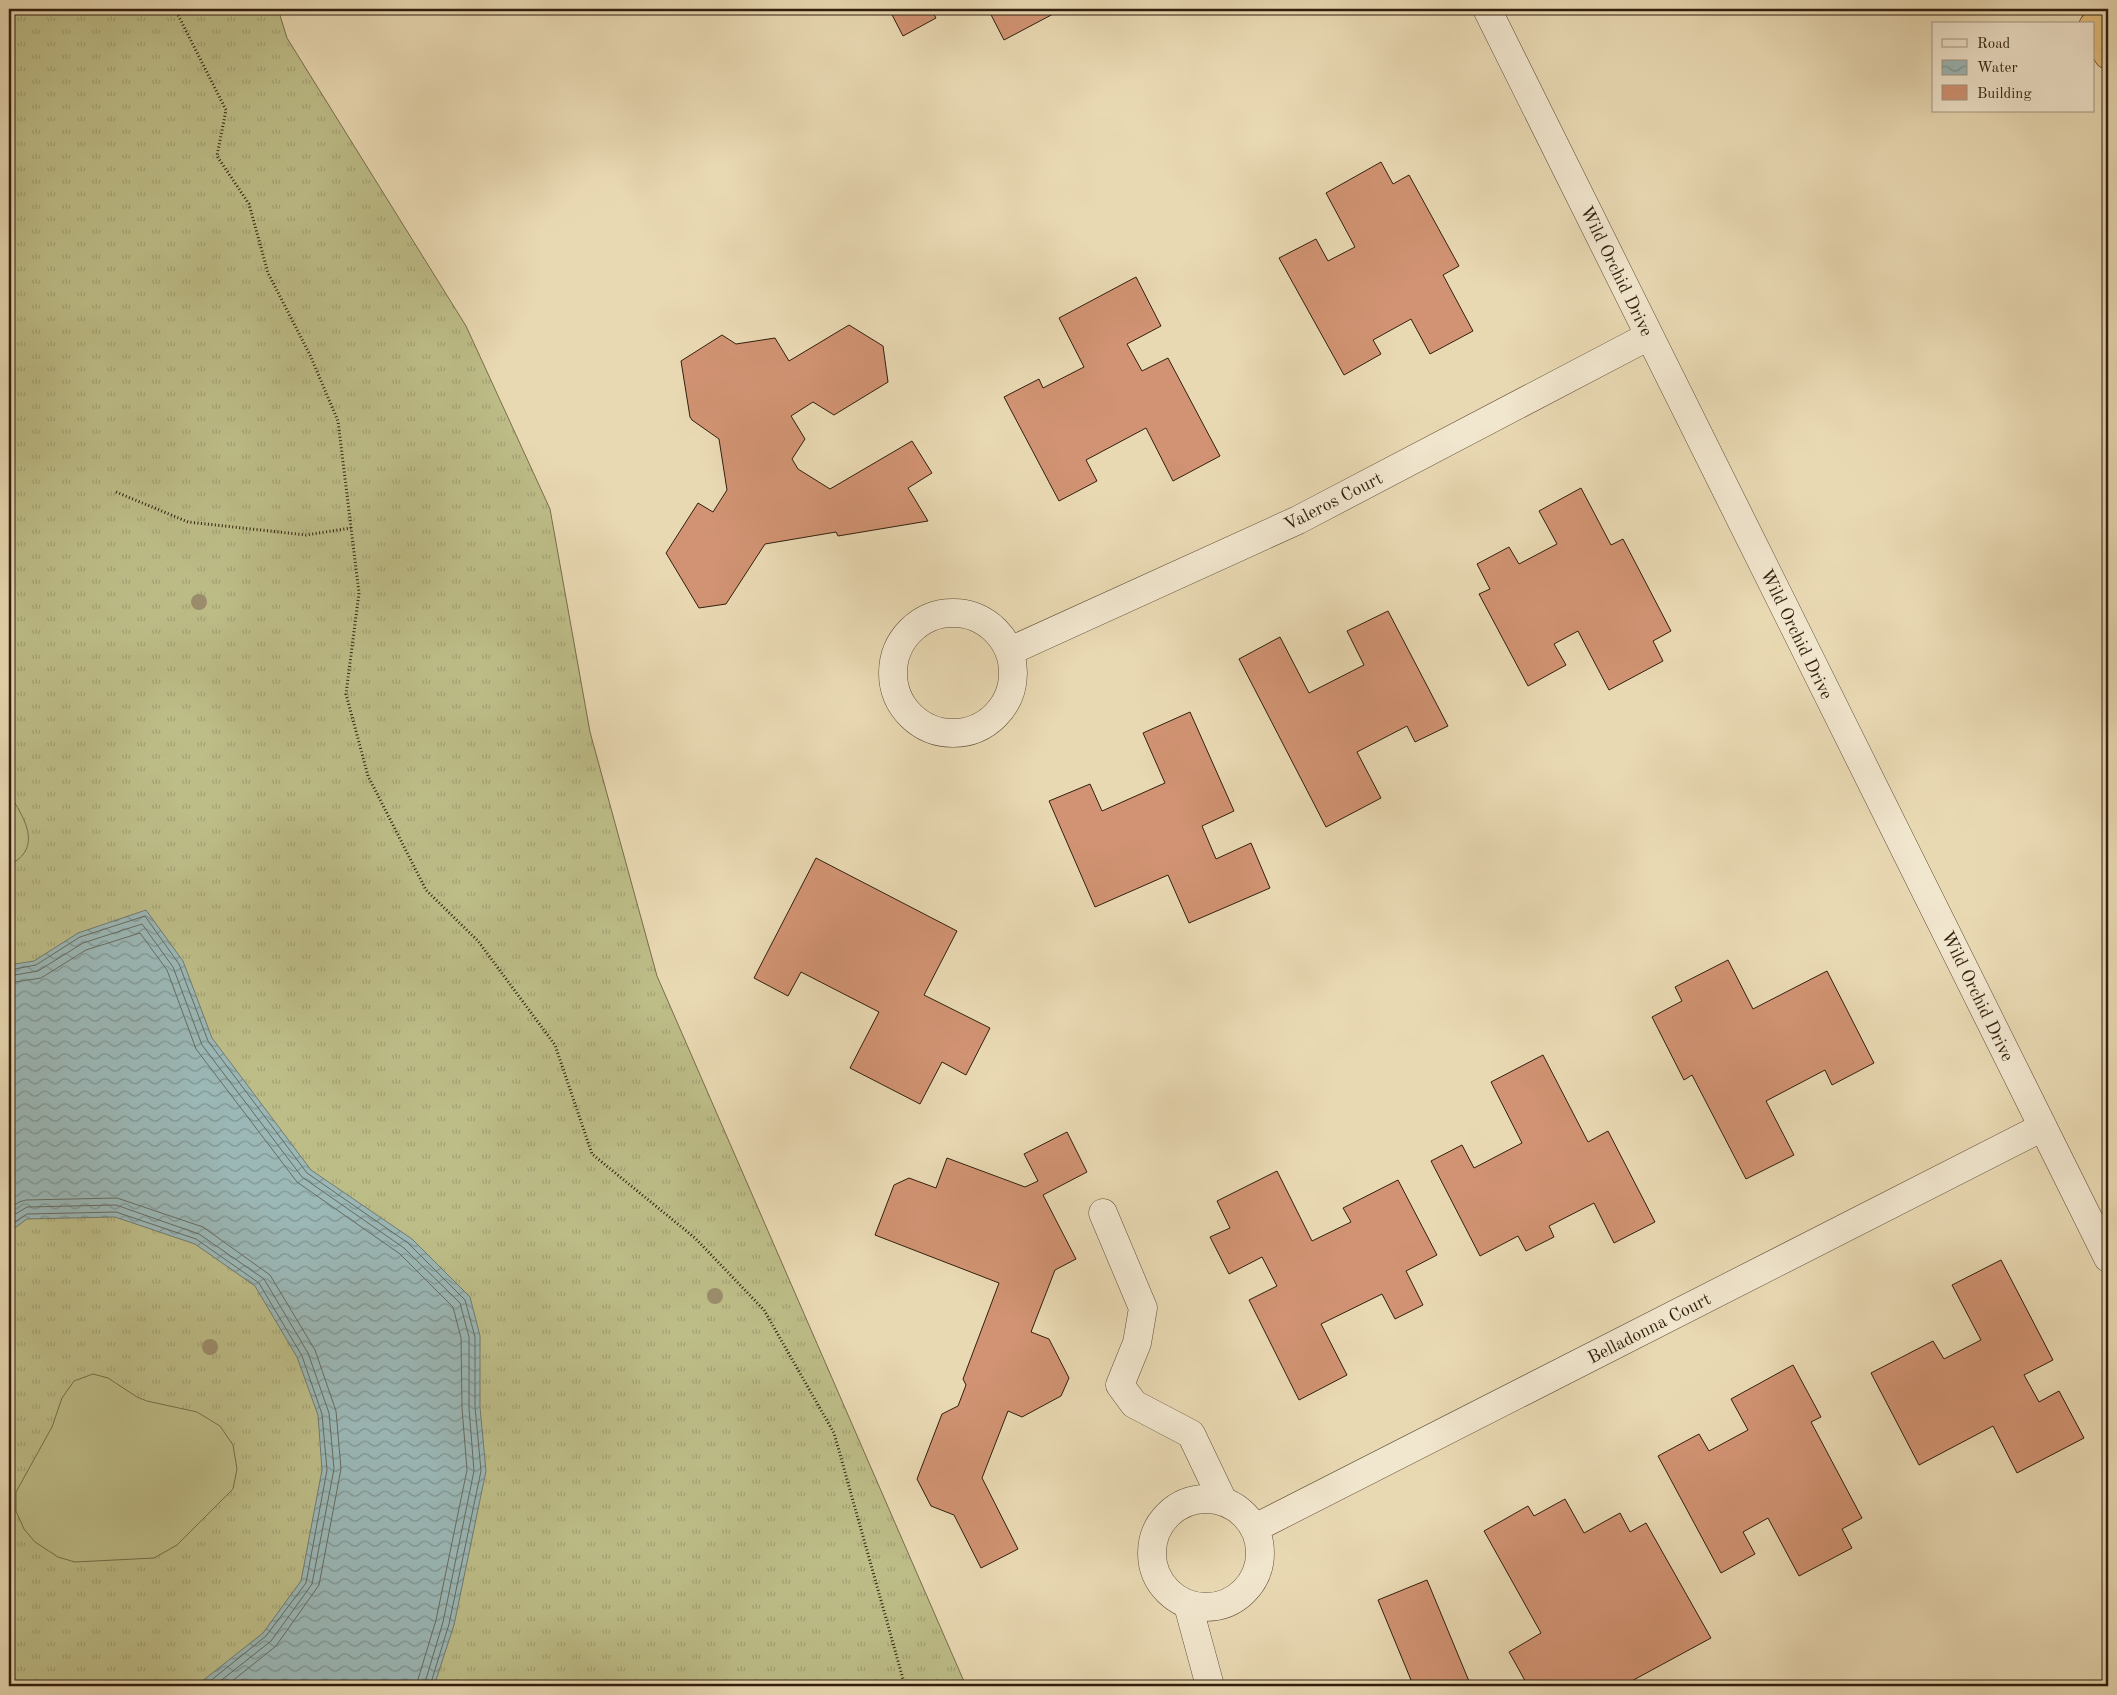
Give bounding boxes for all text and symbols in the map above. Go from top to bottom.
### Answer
legend [1932,22,2094,112]
text: Road [1977,37,2011,52]
text: Water [1977,61,2018,76]
text: Building [1977,87,2032,102]
street label: Wild Orchid Drive [1577,203,1655,340]
street label: Valeros Court [1281,469,1386,534]
street label: Wild Orchid Drive [1757,566,1835,703]
street label: Wild Orchid Drive [1938,928,2016,1065]
street label: Belladonna Court [1585,1290,1714,1368]

